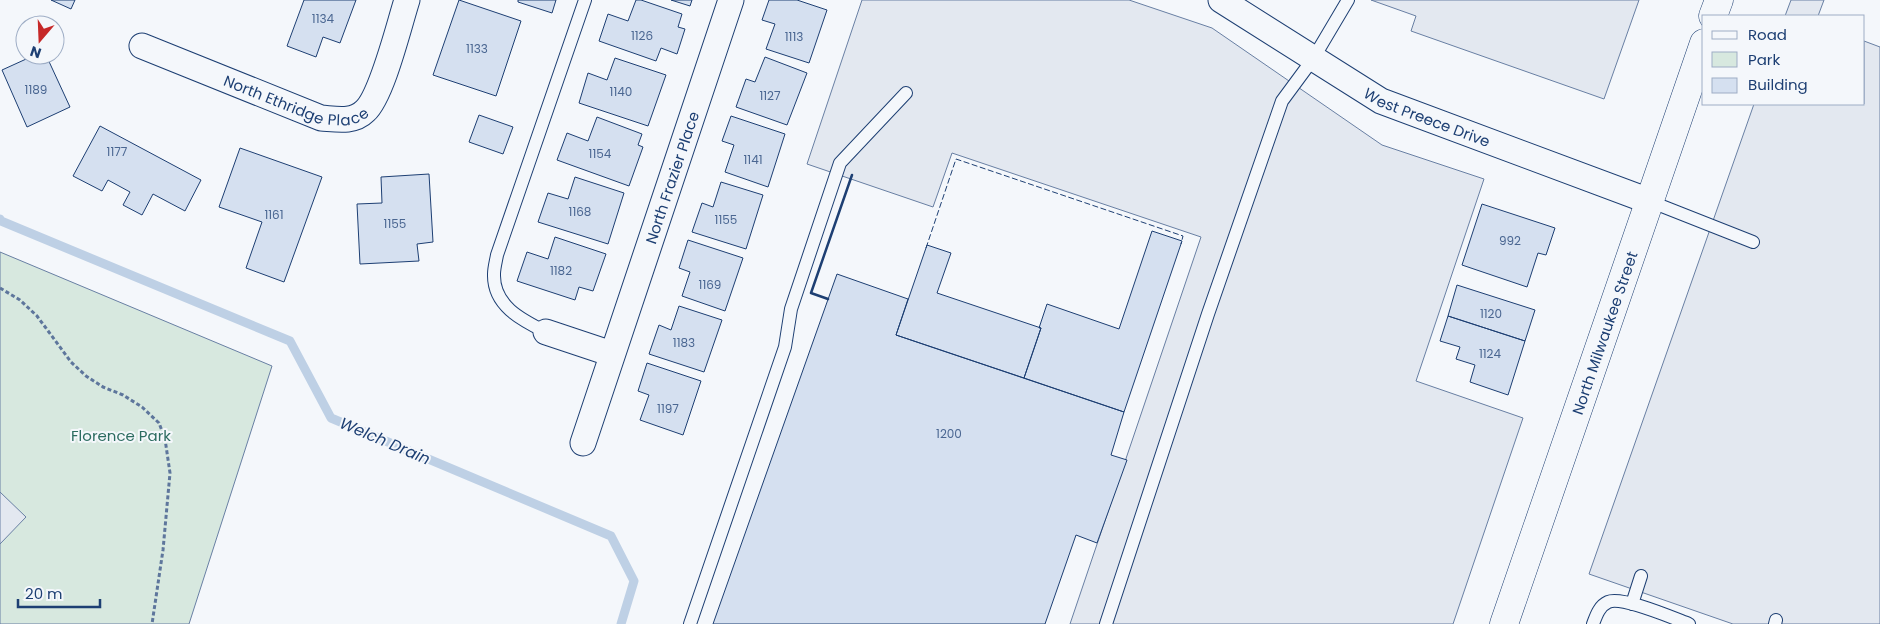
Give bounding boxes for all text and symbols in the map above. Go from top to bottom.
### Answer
house number: 1134 [312,10,335,27]
north arrow [15,15,65,65]
legend [1702,15,1865,105]
text: Road [1748,24,1787,45]
house number: 1126 [631,27,653,44]
house number: 1113 [785,28,803,45]
house number: 1133 [466,40,488,57]
text: N [28,41,44,63]
text: Park [1748,49,1780,70]
street label: North Ethridge Place [221,70,373,130]
text: Building [1748,74,1808,95]
house number: 1189 [25,81,47,98]
street label: West Preece Drive [1360,82,1493,151]
house number: 1140 [610,83,632,100]
house number: 1127 [759,87,781,104]
street label: North Frazier Place [640,108,704,246]
house number: 1177 [107,143,128,160]
house number: 1154 [589,145,612,162]
house number: 1141 [743,151,763,168]
house number: 1168 [569,203,591,220]
house number: 1161 [264,206,284,223]
house number: 1155 [715,211,737,228]
house number: 1155 [384,215,406,232]
house number: 992 [1499,232,1521,249]
street label: North Milwaukee Street [1566,248,1642,417]
house number: 1182 [550,262,572,279]
house number: 1169 [699,276,721,293]
house number: 1120 [1480,305,1502,322]
house number: 1183 [673,334,695,351]
house number: 1124 [1479,345,1502,362]
house number: 1197 [657,400,679,417]
water label: Welch Drain [336,412,434,470]
park label: Florence Park [71,425,171,446]
house number: 1200 [936,425,962,442]
scale bar [18,576,100,608]
text: 20 m [25,583,63,604]

